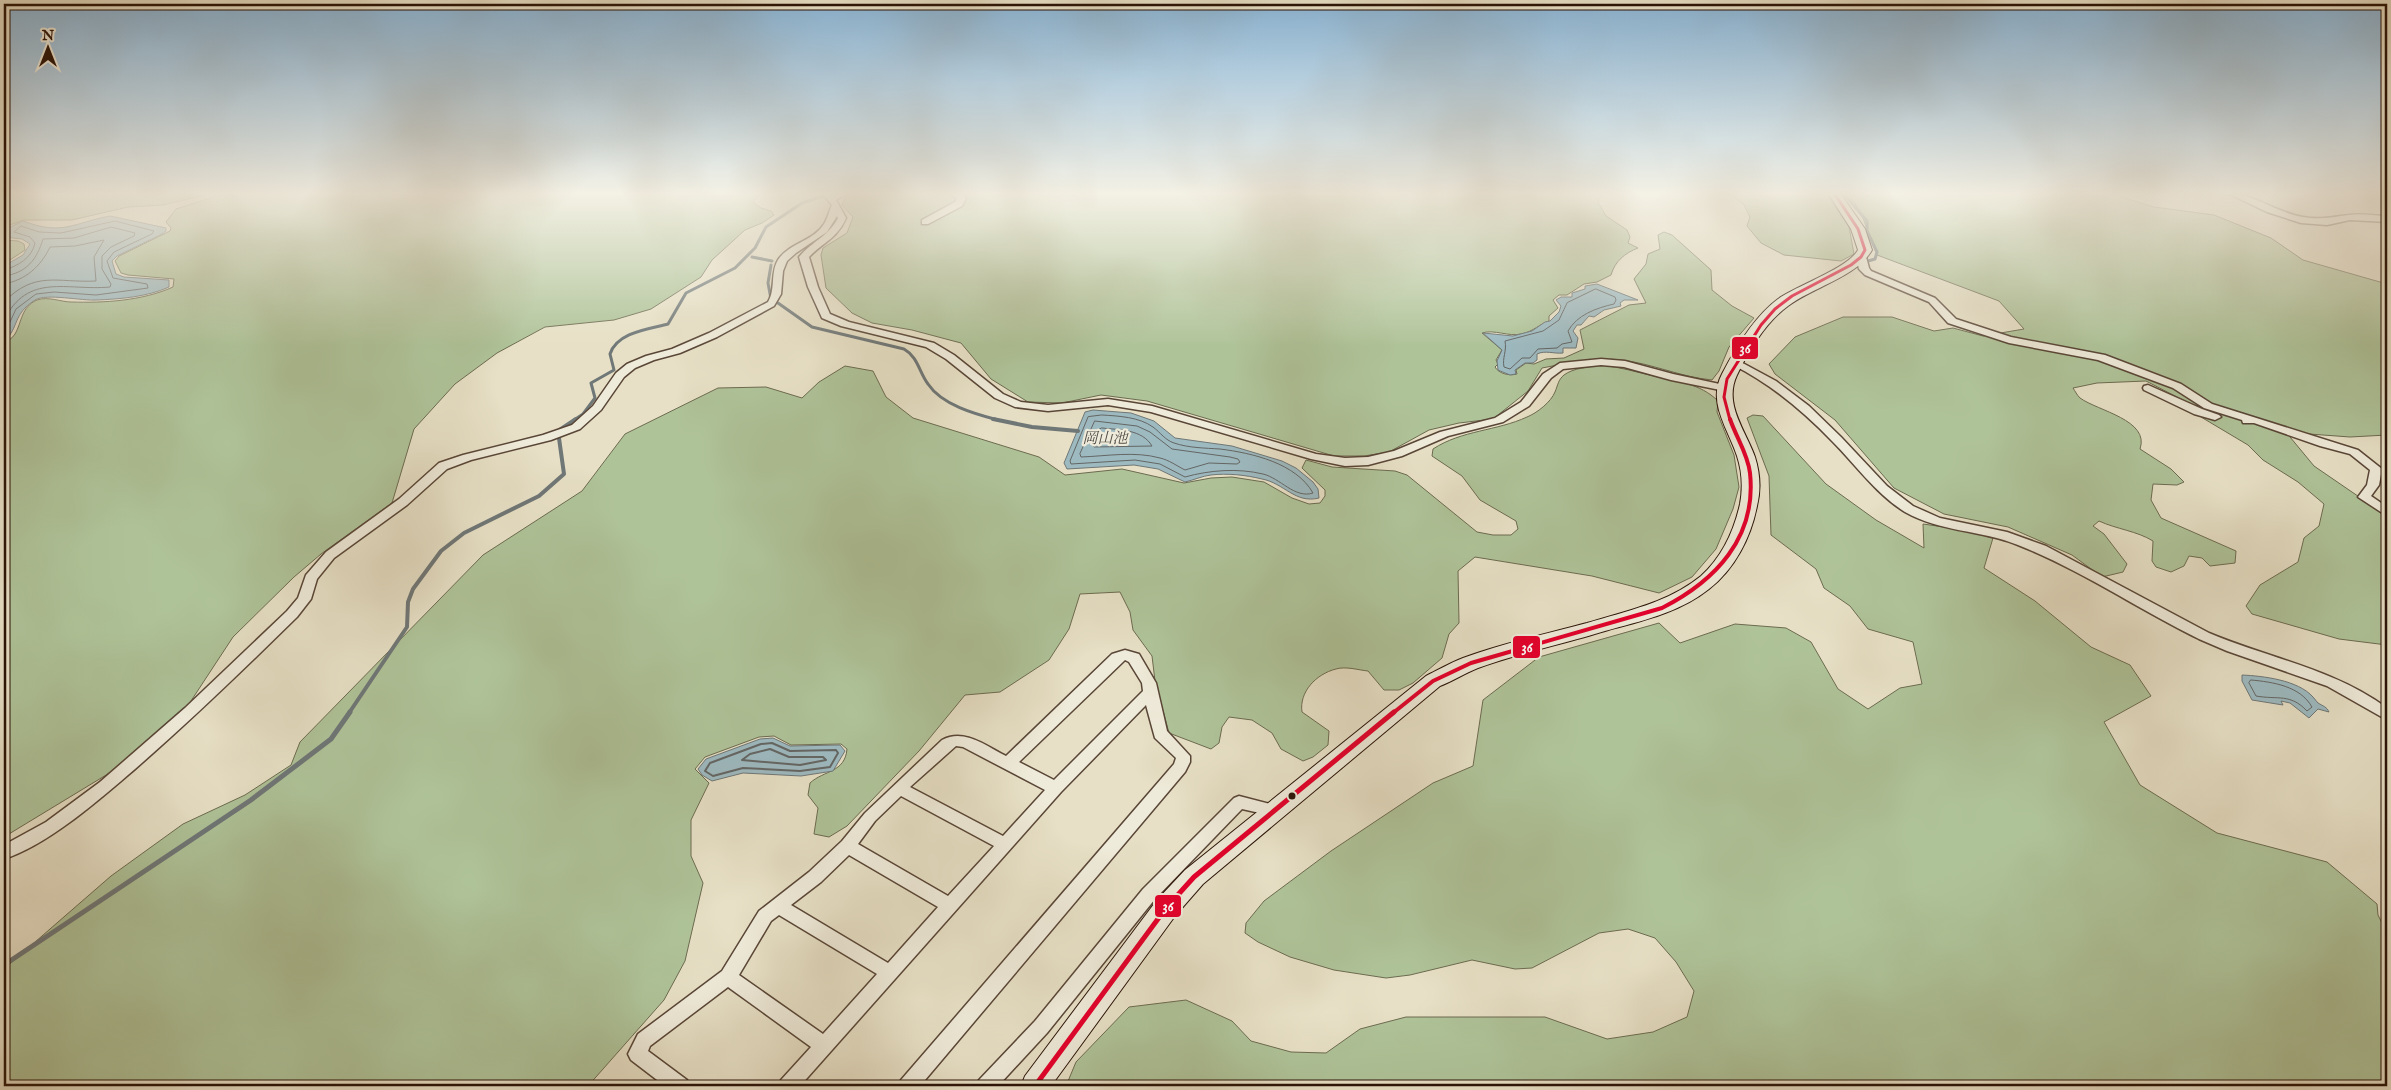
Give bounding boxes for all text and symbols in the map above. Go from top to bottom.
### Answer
north arrow [22,22,72,72]
text: N [41,27,54,45]
line badge: 36 [1731,336,1759,360]
text: 36 [1739,340,1752,358]
water label: 岡山池 [1082,429,1129,448]
line badge: 36 [1512,635,1541,659]
text: 36 [1521,639,1534,657]
unlabelled marker [1287,791,1297,801]
line badge: 36 [1154,894,1182,918]
text: 36 [1162,898,1175,916]

